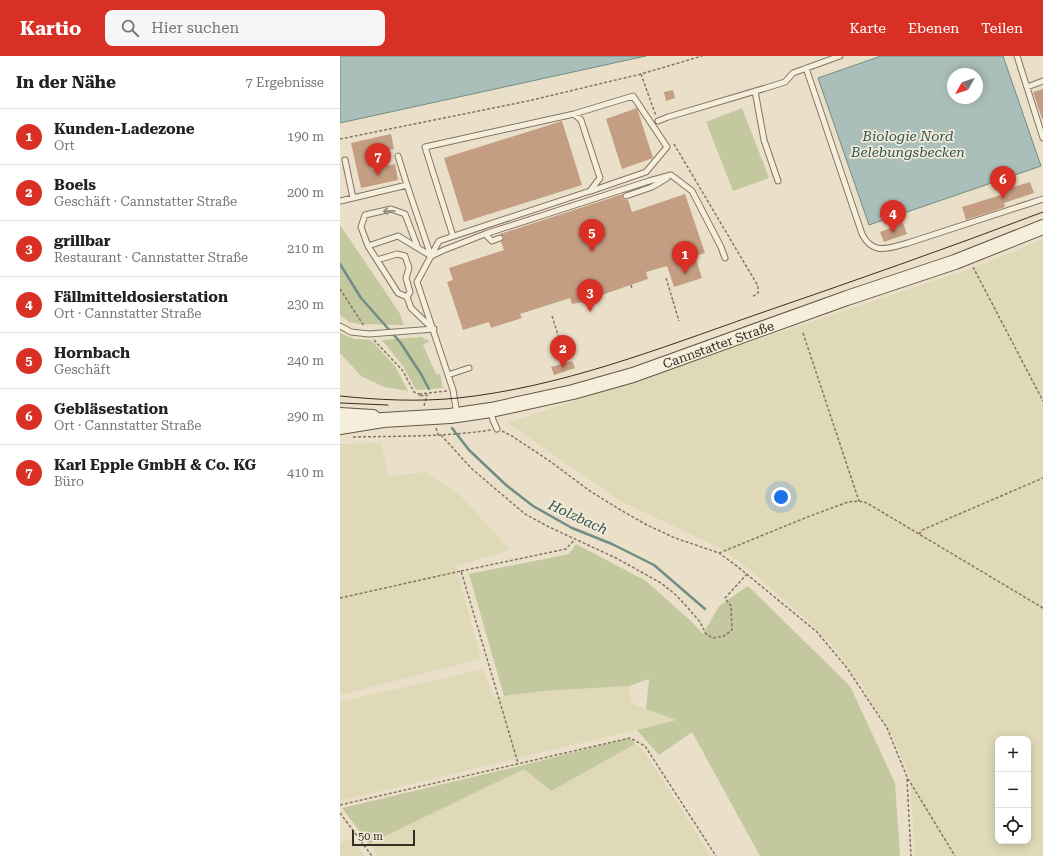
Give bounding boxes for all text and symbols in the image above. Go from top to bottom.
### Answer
search box [105,10,385,46]
text: Kartio [20,17,81,40]
icon: search [119,17,141,39]
text: Hier suchen [151,19,239,37]
text: Karte [850,20,886,36]
text: Ebenen [908,20,959,36]
text: Teilen [981,20,1023,36]
north arrow [947,68,983,104]
text: In der Nähe [16,72,116,92]
text: 7 Ergebnisse [246,75,324,90]
text: Kunden-Ladezone [54,120,195,138]
water label: Biologie Nord Belebungsbecken [850,128,965,160]
text: 1 [25,129,33,144]
text: 190 m [287,129,324,144]
text: Ort [54,138,75,153]
pin: 7 [365,143,391,176]
pin: 6 [990,166,1016,199]
text: Boels [54,176,96,194]
text: 2 [25,185,33,200]
text: 200 m [287,185,324,200]
text: Geschäft · Cannstatter Straße [54,194,237,209]
pin: 4 [880,200,906,233]
one-way arrow [383,207,396,215]
pin: 5 [579,219,605,252]
text: grillbar [54,232,111,250]
text: 3 [25,241,33,256]
text: 210 m [287,241,324,256]
pin: 1 [672,241,698,274]
text: Restaurant · Cannstatter Straße [54,250,248,265]
pin: 3 [577,279,603,312]
text: Fällmitteldosierstation [54,288,228,306]
text: 4 [25,297,33,312]
text: 230 m [287,297,324,312]
text: Ort · Cannstatter Straße [54,306,201,321]
street label: Cannstatter Straße [661,317,776,371]
pin: 2 [550,335,576,368]
text: Hornbach [54,344,130,362]
text: 5 [25,353,33,368]
text: 240 m [287,353,324,368]
text: Geschäft [54,362,111,377]
text: Gebläsestation [54,400,168,418]
text: 6 [25,409,33,424]
text: 290 m [287,409,324,424]
text: Ort · Cannstatter Straße [54,418,201,433]
text: Karl Epple GmbH & Co. KG [54,456,256,474]
text: 7 [25,465,33,480]
text: 410 m [287,465,324,480]
text: Büro [54,474,84,489]
your location [771,487,791,507]
water label: Holzbach [545,496,611,538]
map controls [995,736,1031,844]
button: + [995,736,1031,772]
button: − [995,772,1031,808]
button: locate [995,808,1031,844]
scale bar [352,828,415,847]
text: 50 m [358,830,383,843]

